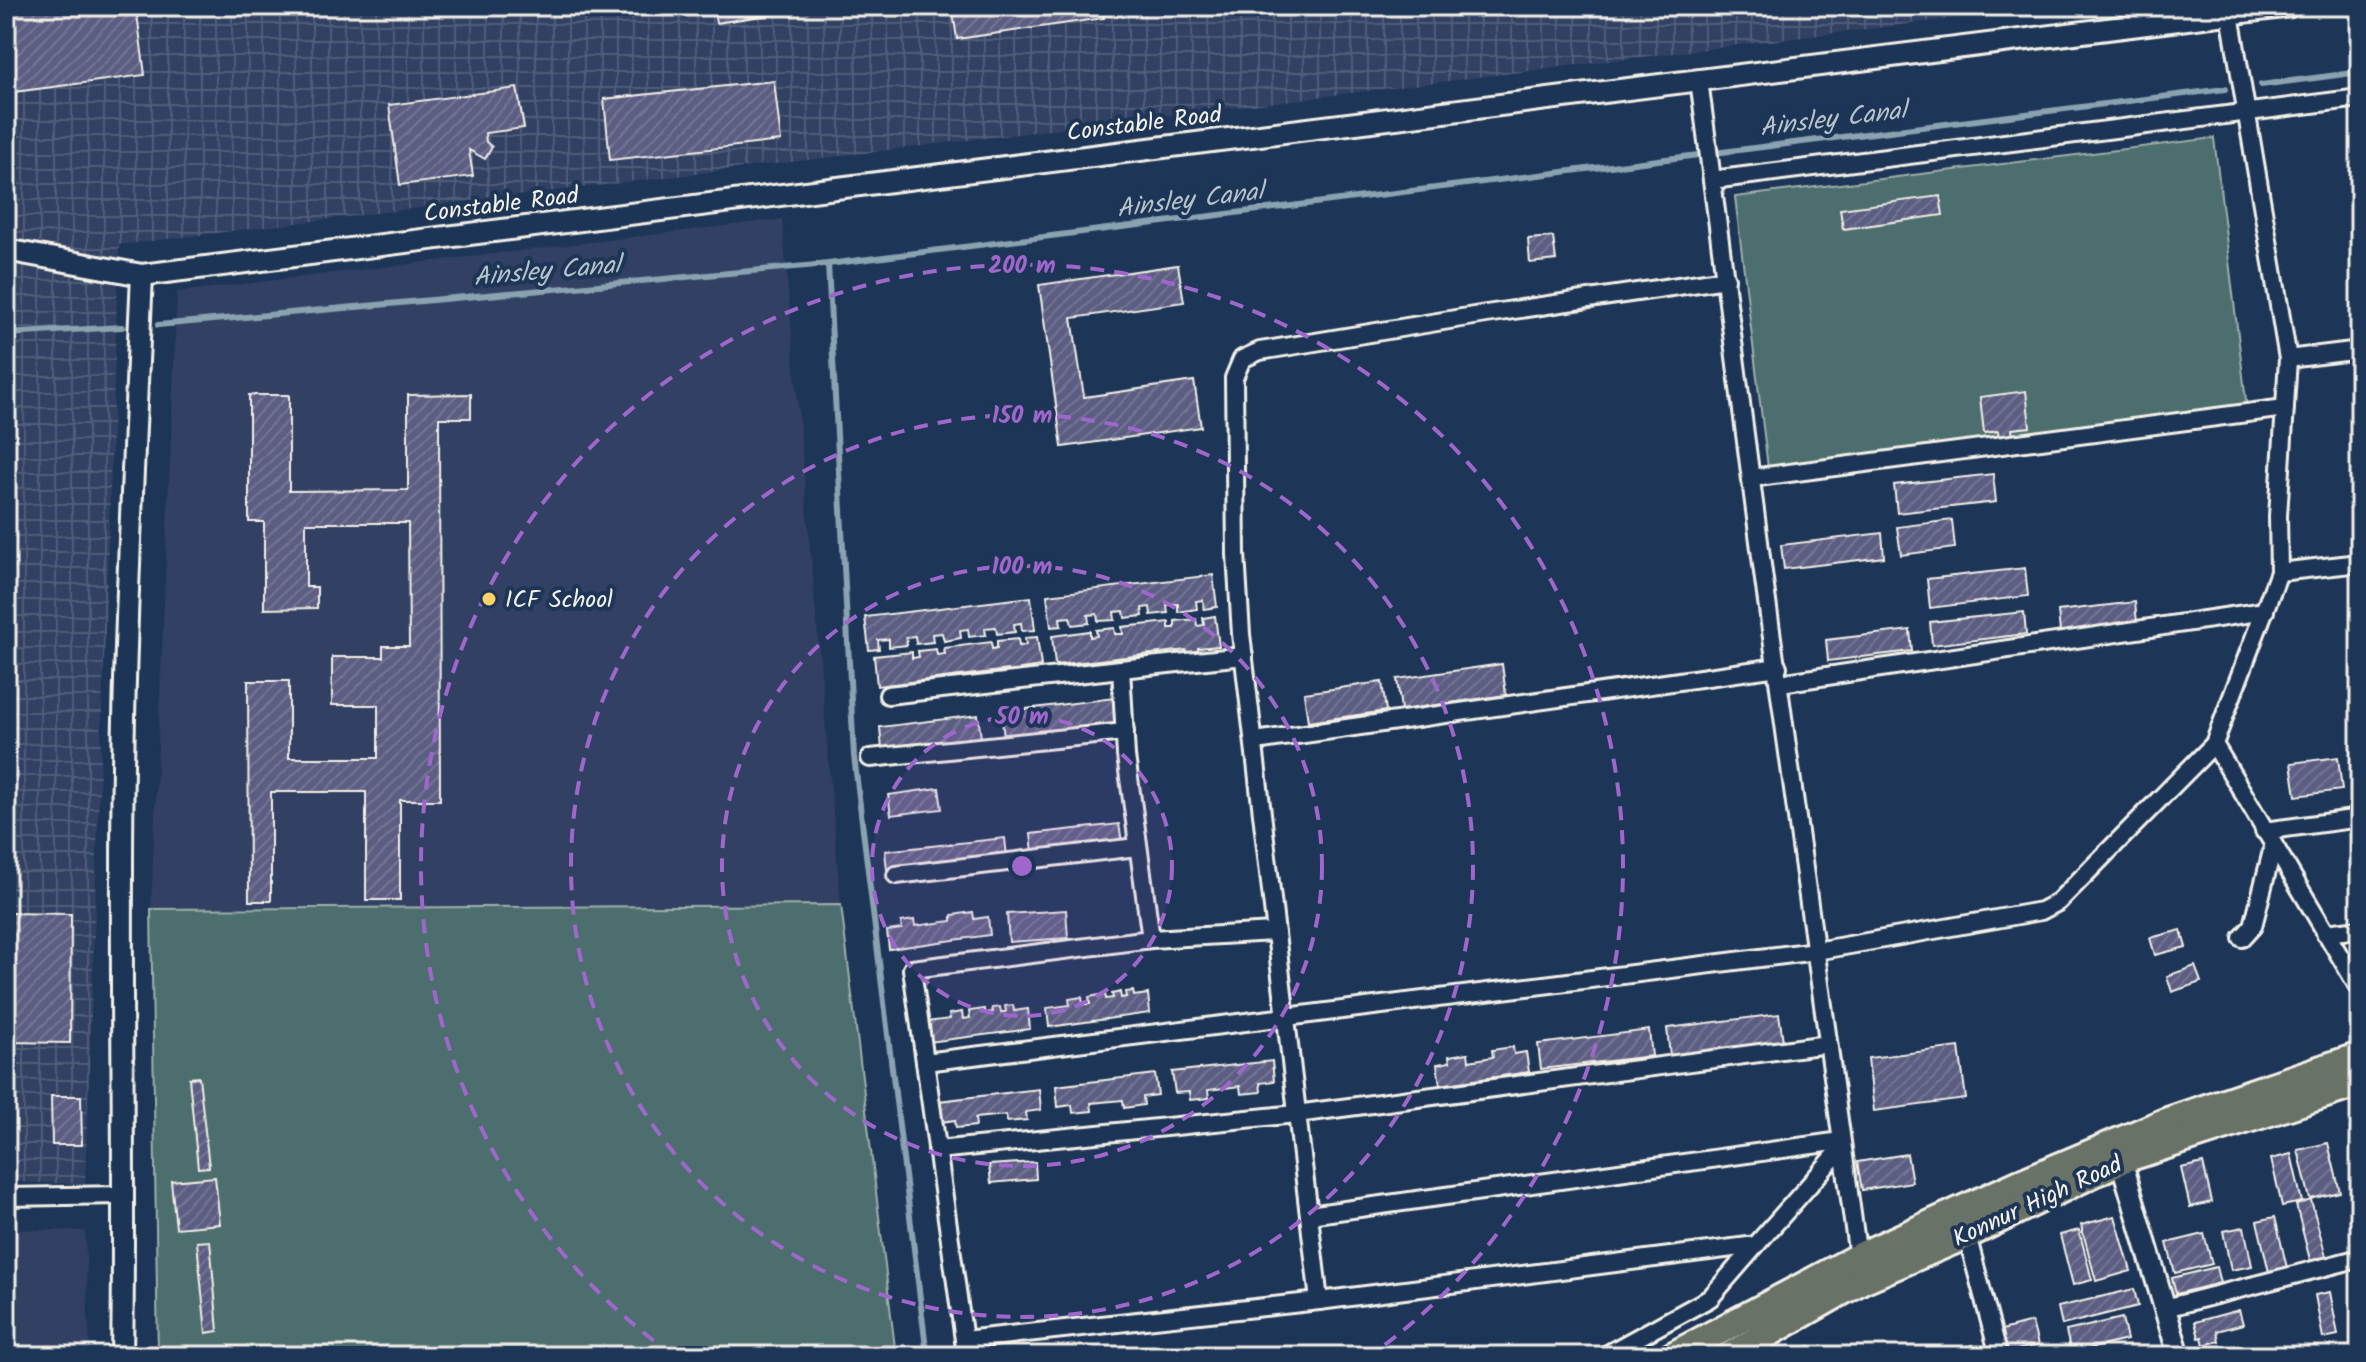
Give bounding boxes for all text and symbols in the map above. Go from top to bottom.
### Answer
water label: Ainsley Canal [1757,90,1914,150]
street label: Constable Road [1064,96,1225,153]
water label: Ainsley Canal [1114,171,1271,231]
street label: Constable Road [421,177,582,234]
water label: Ainsley Canal [472,244,627,299]
text: 200 m [988,247,1056,286]
text: 150 m [992,397,1052,436]
text: 100 m [992,548,1052,587]
place label: ICF School [505,581,613,620]
marker: ICF School [480,590,498,608]
text: 50 m [994,698,1049,737]
centre of rings [1008,852,1036,880]
street label: Konnur High Road [1946,1145,2130,1259]

